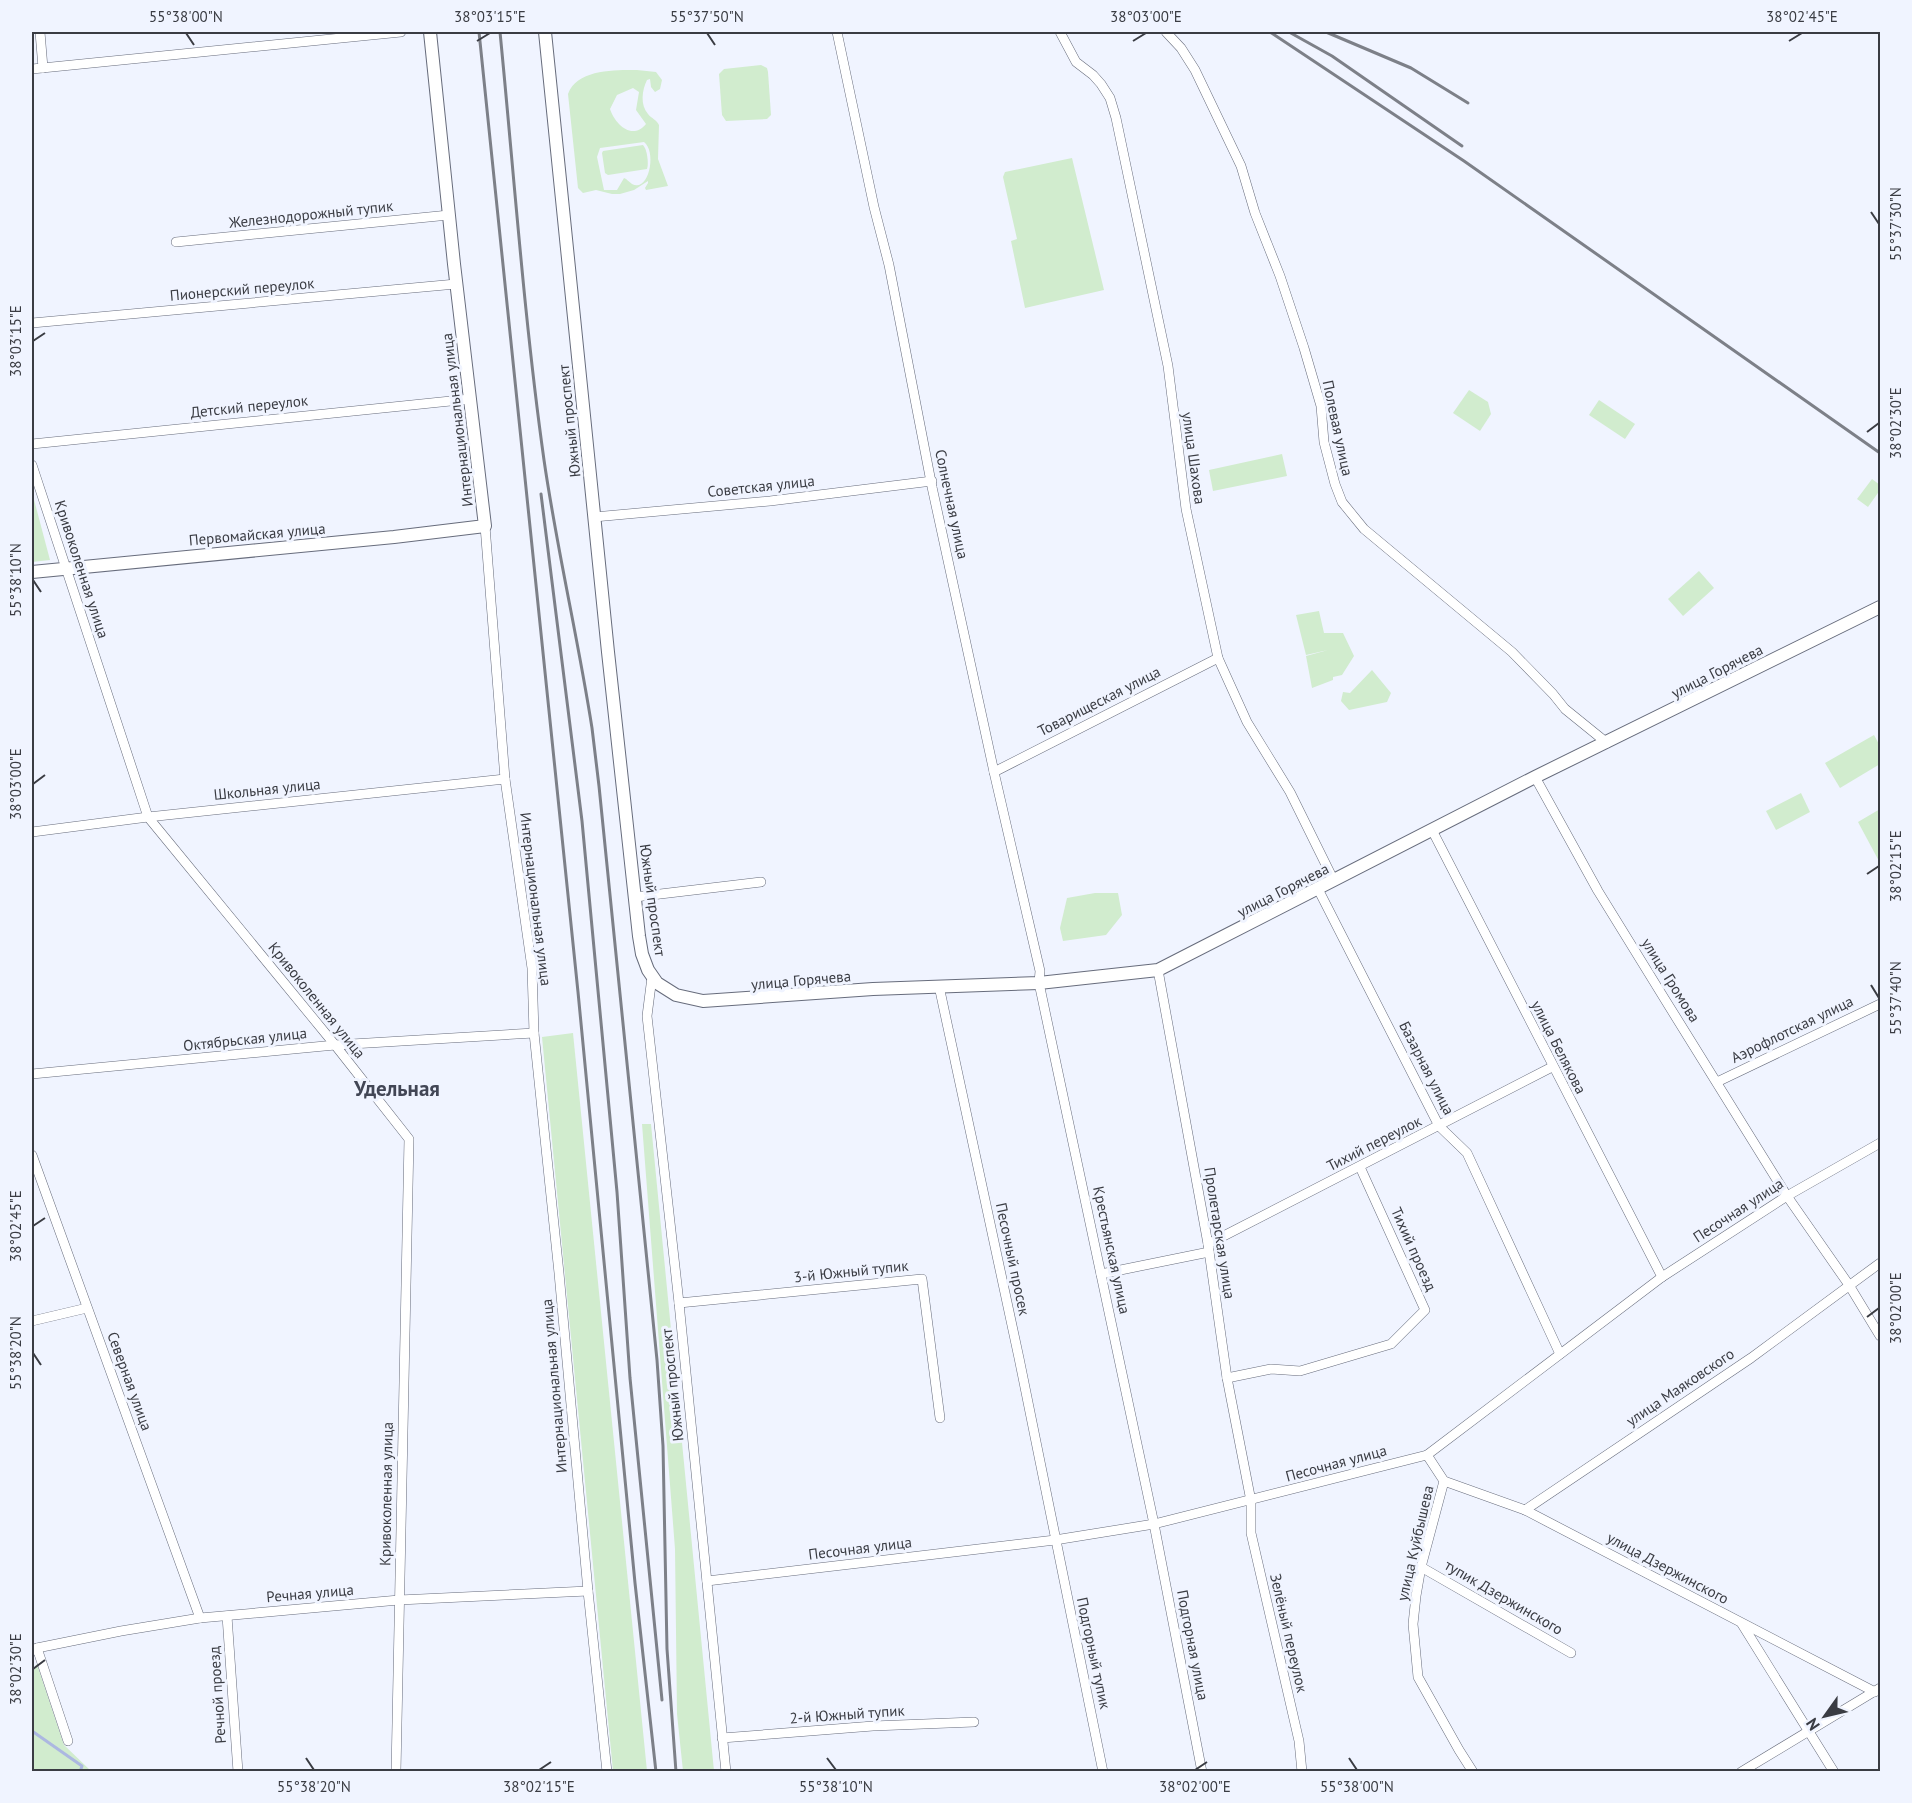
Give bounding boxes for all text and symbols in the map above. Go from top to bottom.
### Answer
text: 55°38'00"N [149,7,223,26]
text: 38°03'15"E [454,7,526,26]
text: 55°37'50"N [670,7,744,26]
text: 38°03'00"E [1110,7,1182,26]
text: 38°02'45"E [1766,7,1838,26]
text: 55°37'30"N [1886,187,1905,261]
street label: Железнодорожный тупик [227,196,395,232]
street label: Пионерский переулок [169,273,316,305]
text: 38°03'15"E [6,305,25,377]
street label: Интернациональная улица [437,332,477,508]
street label: Южный проспект [554,364,584,478]
street label: Полевая улица [1319,378,1357,478]
text: 38°02'30"E [1886,387,1905,459]
street label: Детский переулок [189,390,310,422]
street label: улица Шахова [1178,411,1210,505]
street label: Солнечная улица [931,448,973,560]
street label: Советская улица [706,471,816,501]
street label: Кривоколенная улица [51,498,113,640]
street label: Первомайская улица [188,519,326,549]
text: 55°38'10"N [6,543,25,617]
street label: улица Горячева [1668,640,1766,702]
street label: Товарищеская улица [1034,662,1164,740]
text: 38°03'00"E [6,748,25,820]
street label: Школьная улица [213,774,321,804]
street label: Интернациональная улица [516,811,556,987]
text: 38°02'15"E [1886,830,1905,902]
street label: Южный проспект [636,843,670,957]
street label: улица Горячева [1234,859,1332,921]
street label: улица Громова [1638,934,1704,1026]
street label: Кривоколенная улица [264,938,370,1062]
text: 55°37'40"N [1886,961,1905,1035]
street label: улица Горячева [750,966,852,994]
street label: Аэрофлотская улица [1728,991,1856,1067]
street label: улица Белякова [1527,997,1591,1097]
street label: Базарная улица [1395,1018,1459,1118]
street label: Октябрьская улица [182,1023,308,1055]
district label: Удельная [353,1075,440,1102]
street label: Тихий переулок [1324,1111,1425,1175]
street label: Пролетарская улица [1200,1166,1240,1300]
street label: Песочная улица [1689,1174,1787,1246]
street label: Крестьянская улица [1089,1184,1135,1316]
text: 38°02'45"E [6,1190,25,1262]
street label: Песочный просек [992,1201,1034,1318]
street label: Тихий проезд [1387,1204,1441,1294]
street label: 3-й Южный тупик [793,1255,910,1286]
text: 38°02'00"E [1886,1272,1905,1344]
street label: Интернациональная улица [537,1298,571,1474]
text: 55°38'20"N [6,1316,25,1390]
street label: Южный проспект [657,1328,687,1442]
street label: Северная улица [103,1329,157,1433]
street label: улица Маяковского [1622,1344,1738,1430]
street label: Кривоколенная улица [375,1422,397,1566]
street label: Песочная улица [1283,1440,1389,1486]
street label: улица Куйбышева [1392,1483,1438,1603]
street label: улица Дзержинского [1604,1528,1732,1608]
street label: Песочная улица [807,1532,913,1564]
street label: тупик Дзержинского [1441,1555,1567,1639]
street label: Зелёный переулок [1266,1572,1312,1695]
street label: Речная улица [266,1580,354,1606]
street label: Подгорная улица [1173,1588,1213,1702]
street label: Подгорный тупик [1073,1595,1115,1711]
text: 38°02'30"E [6,1633,25,1705]
street label: Речной проезд [204,1646,230,1744]
north arrow [1795,1686,1855,1746]
street label: 2-й Южный тупик [789,1700,906,1727]
text: N [1801,1714,1824,1734]
text: 55°38'20"N [277,1777,351,1796]
text: 38°02'15"E [503,1777,575,1796]
text: 55°38'10"N [799,1777,873,1796]
text: 38°02'00"E [1159,1777,1231,1796]
text: 55°38'00"N [1320,1777,1394,1796]

